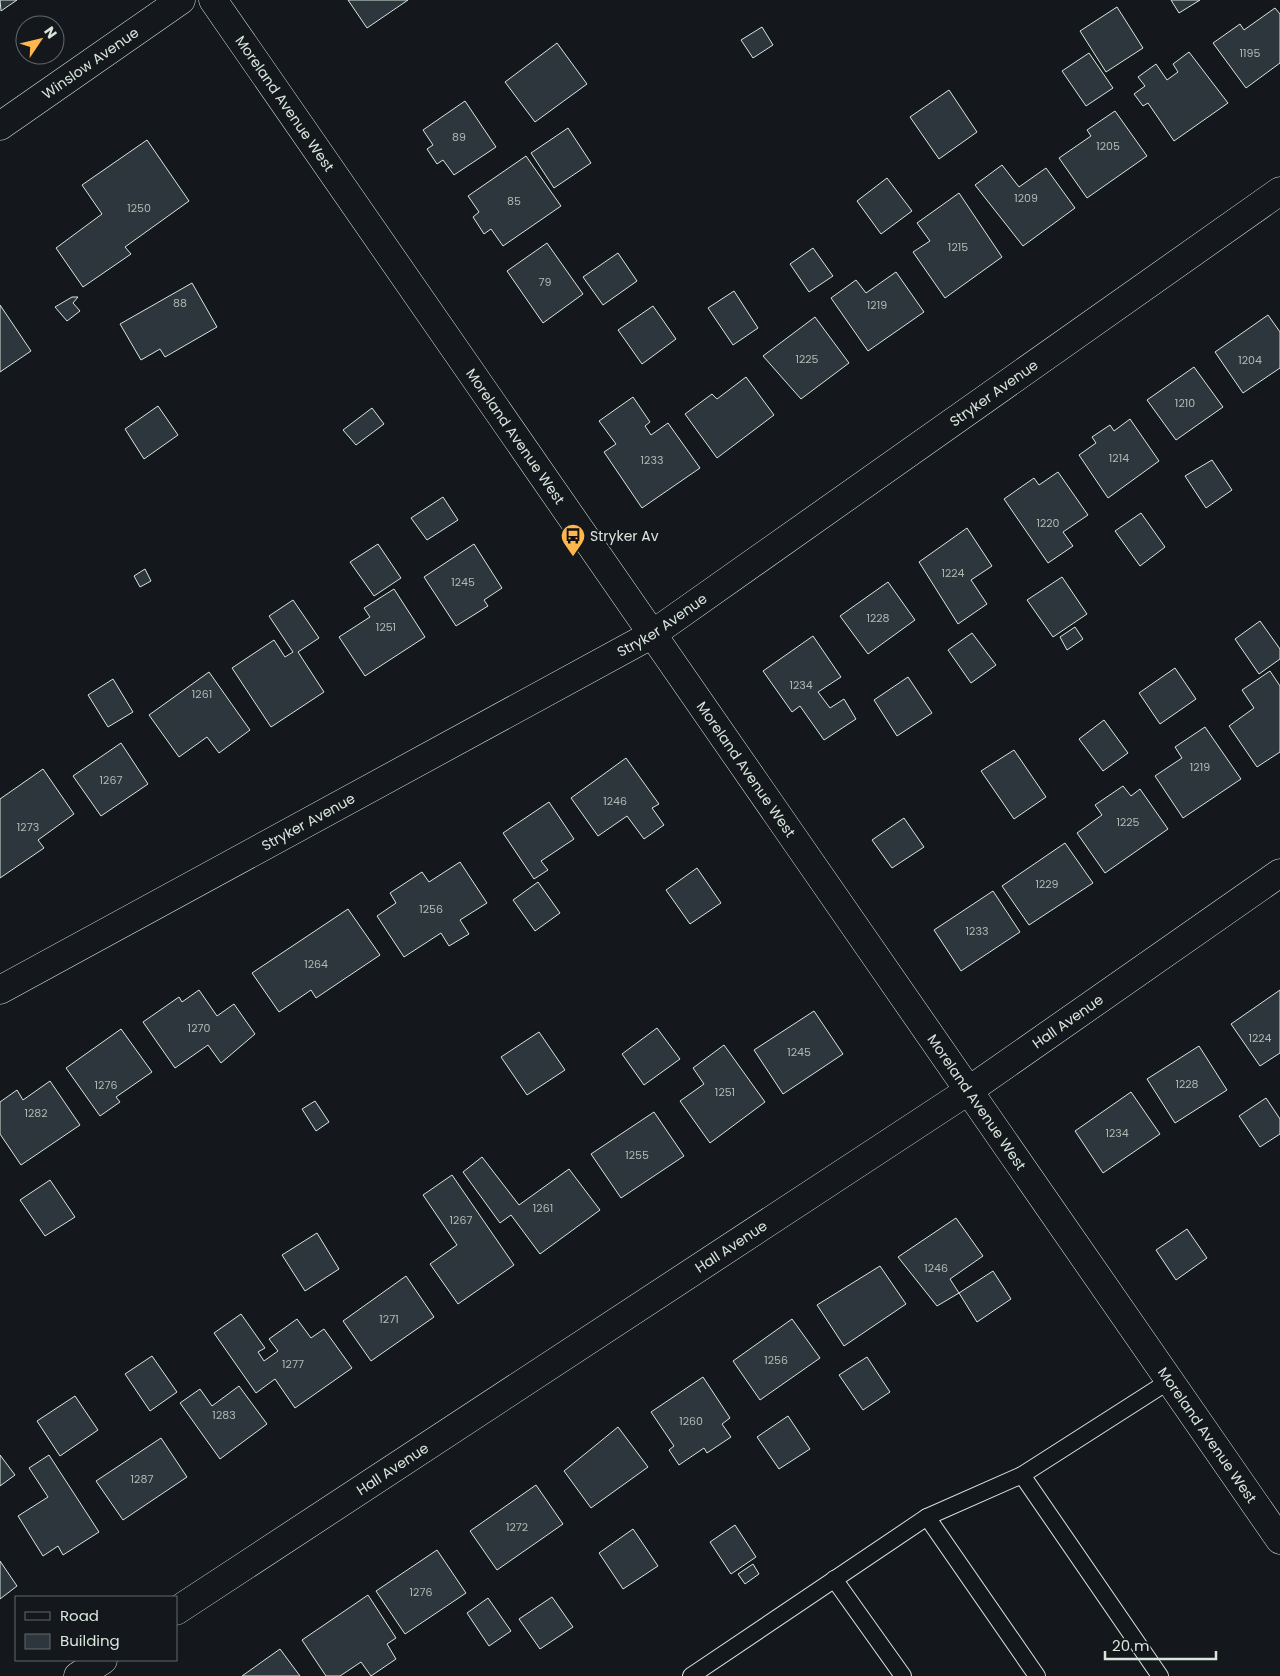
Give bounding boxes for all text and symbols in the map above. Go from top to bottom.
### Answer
north arrow [15,15,65,65]
street label: Winslow Avenue [38,22,143,104]
text: N [39,22,62,43]
street label: Moreland Avenue West [231,32,339,176]
house number: 1195 [1240,45,1261,61]
house number: 89 [452,129,466,145]
house number: 1205 [1096,138,1120,154]
house number: 1209 [1014,190,1038,206]
house number: 85 [507,193,521,209]
house number: 1250 [127,200,151,216]
house number: 1215 [948,239,968,255]
house number: 79 [539,274,552,290]
house number: 88 [173,295,187,311]
house number: 1219 [867,297,887,313]
house number: 1225 [795,351,819,367]
house number: 1204 [1238,352,1262,368]
street label: Stryker Avenue [945,355,1042,431]
street label: Moreland Avenue West [461,365,570,508]
house number: 1210 [1175,395,1195,411]
house number: 1214 [1109,450,1129,466]
house number: 1233 [641,452,663,468]
house number: 1220 [1036,515,1060,531]
bus stop icon: Stryker Av [560,523,586,557]
place label: Stryker Av [590,526,659,546]
house number: 1224 [941,565,965,581]
house number: 1245 [451,574,475,590]
street label: Stryker Avenue [613,588,711,662]
house number: 1228 [866,610,890,626]
house number: 1251 [376,619,396,635]
house number: 1234 [789,677,813,693]
house number: 1261 [192,686,212,702]
street label: Moreland Avenue West [692,697,800,841]
house number: 1219 [1190,759,1210,775]
house number: 1267 [100,772,122,788]
street label: Stryker Avenue [258,788,359,856]
house number: 1246 [603,793,627,809]
house number: 1225 [1116,814,1140,830]
house number: 1273 [17,819,39,835]
house number: 1229 [1035,876,1059,892]
house number: 1256 [419,901,443,917]
house number: 1233 [966,923,988,939]
house number: 1264 [304,956,328,972]
street label: Hall Avenue [1028,989,1107,1053]
house number: 1270 [188,1020,210,1036]
street label: Moreland Avenue West [923,1030,1031,1174]
house number: 1224 [1248,1030,1272,1046]
house number: 1245 [787,1044,811,1060]
house number: 1228 [1175,1076,1199,1092]
house number: 1276 [95,1077,117,1093]
house number: 1251 [715,1084,735,1100]
house number: 1282 [24,1105,48,1121]
house number: 1234 [1105,1125,1129,1141]
house number: 1255 [625,1147,649,1163]
house number: 1261 [533,1200,553,1216]
house number: 1267 [450,1212,472,1228]
street label: Hall Avenue [691,1215,771,1278]
house number: 1246 [924,1260,948,1276]
house number: 1271 [379,1311,399,1327]
house number: 1256 [764,1352,788,1368]
house number: 1277 [282,1356,304,1372]
street label: Moreland Avenue West [1153,1363,1261,1507]
house number: 1283 [212,1407,236,1423]
house number: 1260 [679,1413,703,1429]
street label: Hall Avenue [353,1438,433,1500]
house number: 1287 [131,1471,153,1487]
house number: 1272 [506,1519,528,1535]
house number: 1276 [410,1584,432,1600]
legend [15,1596,178,1661]
text: Road [60,1605,99,1626]
scale bar [1105,1628,1216,1660]
text: Building [60,1630,120,1651]
text: 20 m [1112,1635,1150,1656]

